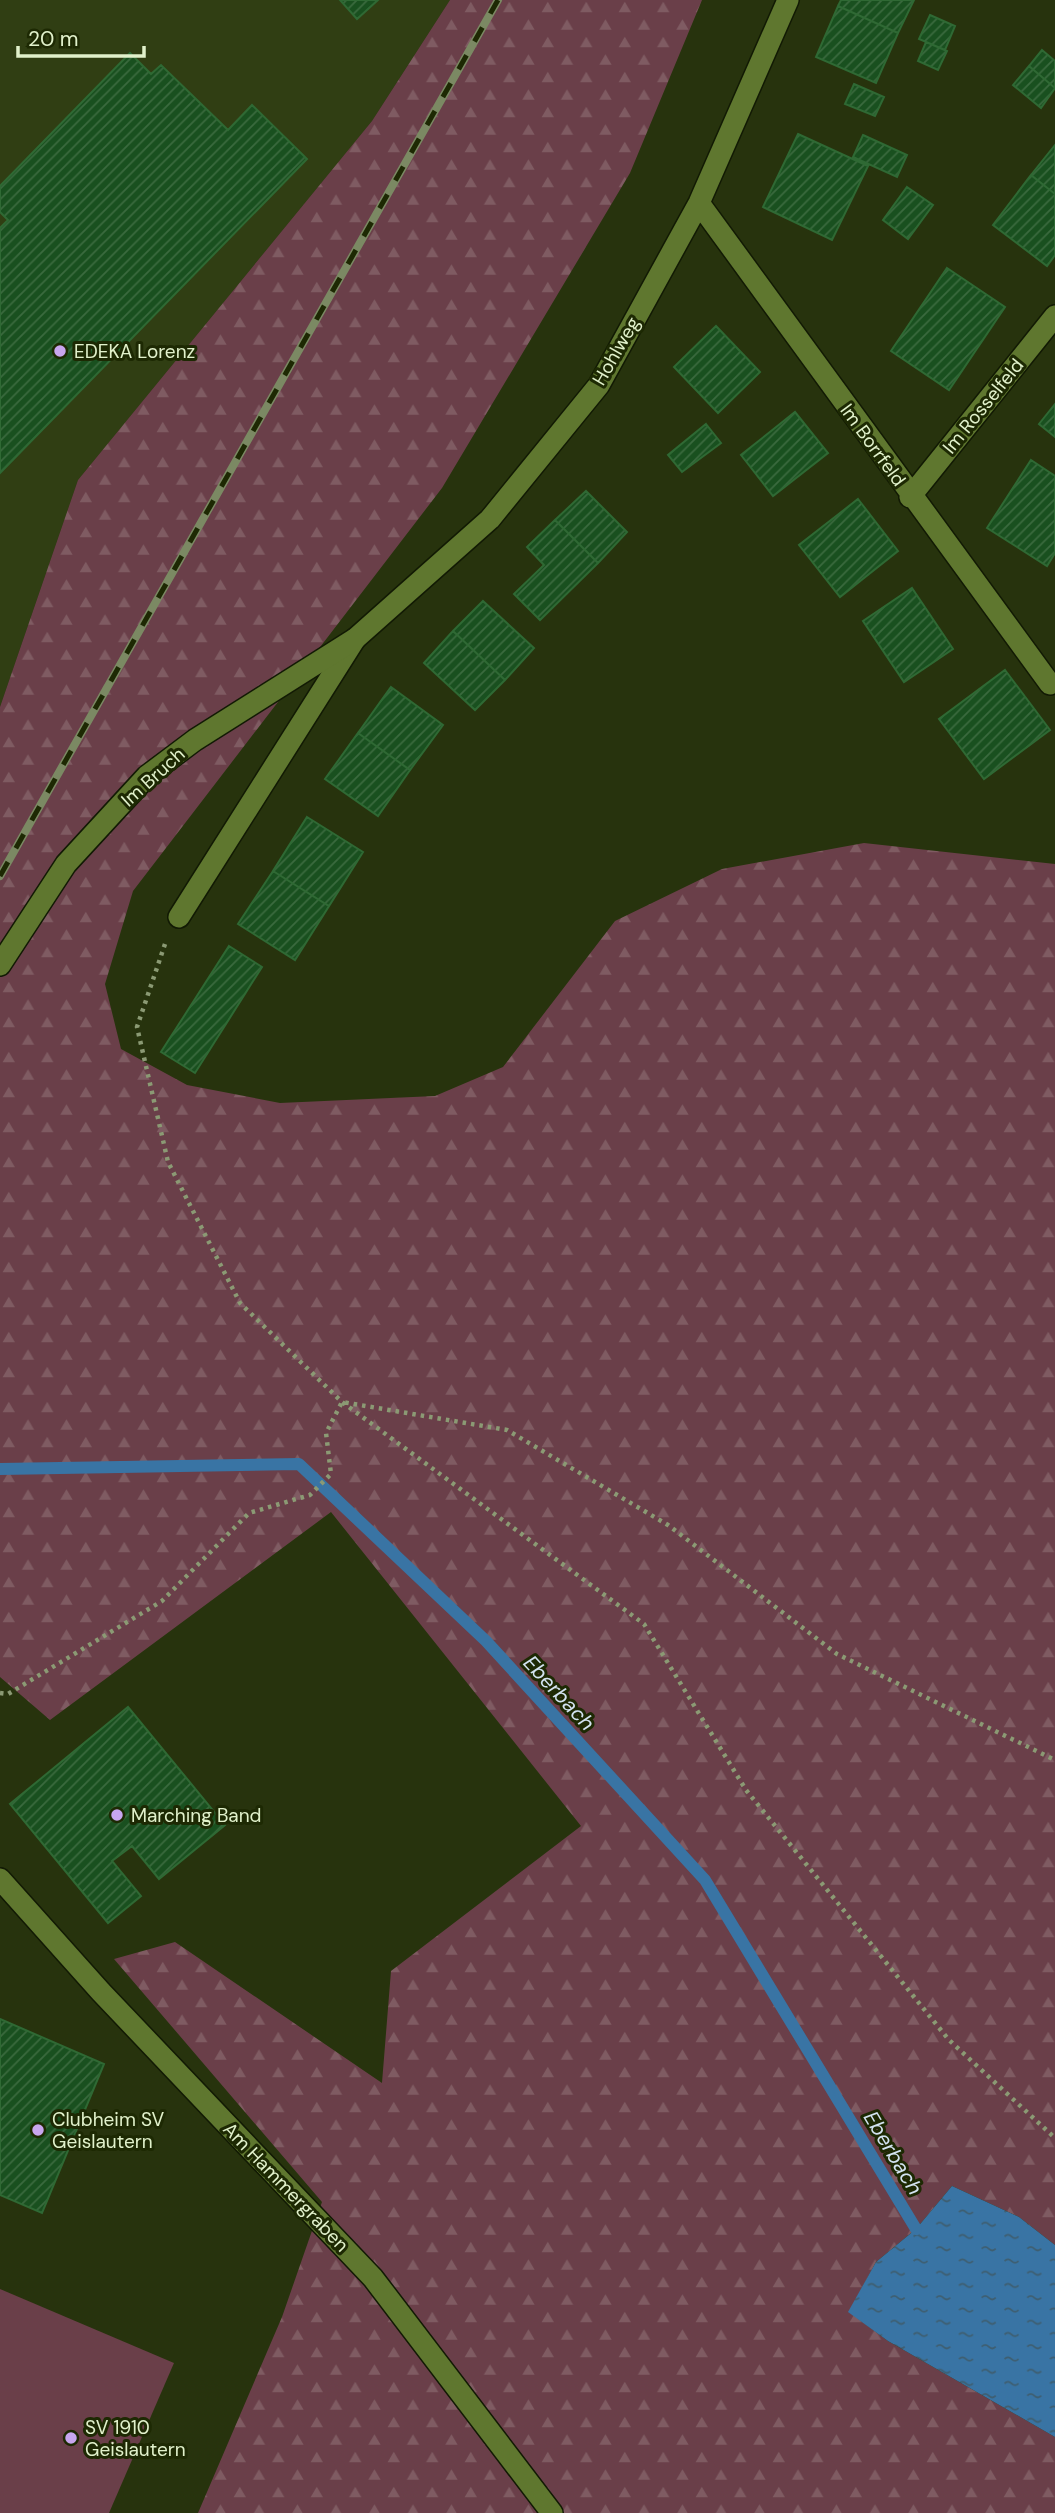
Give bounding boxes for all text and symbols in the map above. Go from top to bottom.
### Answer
scale bar [18,14,144,58]
text: 20 m [28,25,79,53]
street label: Hohlweg [586,312,646,390]
place label: EDEKA Lorenz [74,339,195,364]
marker: EDEKA Lorenz [52,343,68,359]
street label: Im Rosselfeld [937,353,1029,459]
street label: Im Borrfeld [835,399,911,491]
street label: Im Bruch [116,742,190,812]
water label: Eberbach [517,1649,601,1737]
place label: Marching Band [131,1803,262,1828]
marker: Marching Band [109,1807,125,1823]
water label: Eberbach [857,2106,929,2200]
place label: Clubheim SV Geislautern [52,2107,165,2154]
street label: Am Hammergraben [218,2117,354,2257]
marker: Clubheim SV Geislautern [30,2122,46,2138]
place label: SV 1910 Geislautern [85,2415,186,2462]
marker: SV 1910 Geislautern [63,2430,79,2446]

